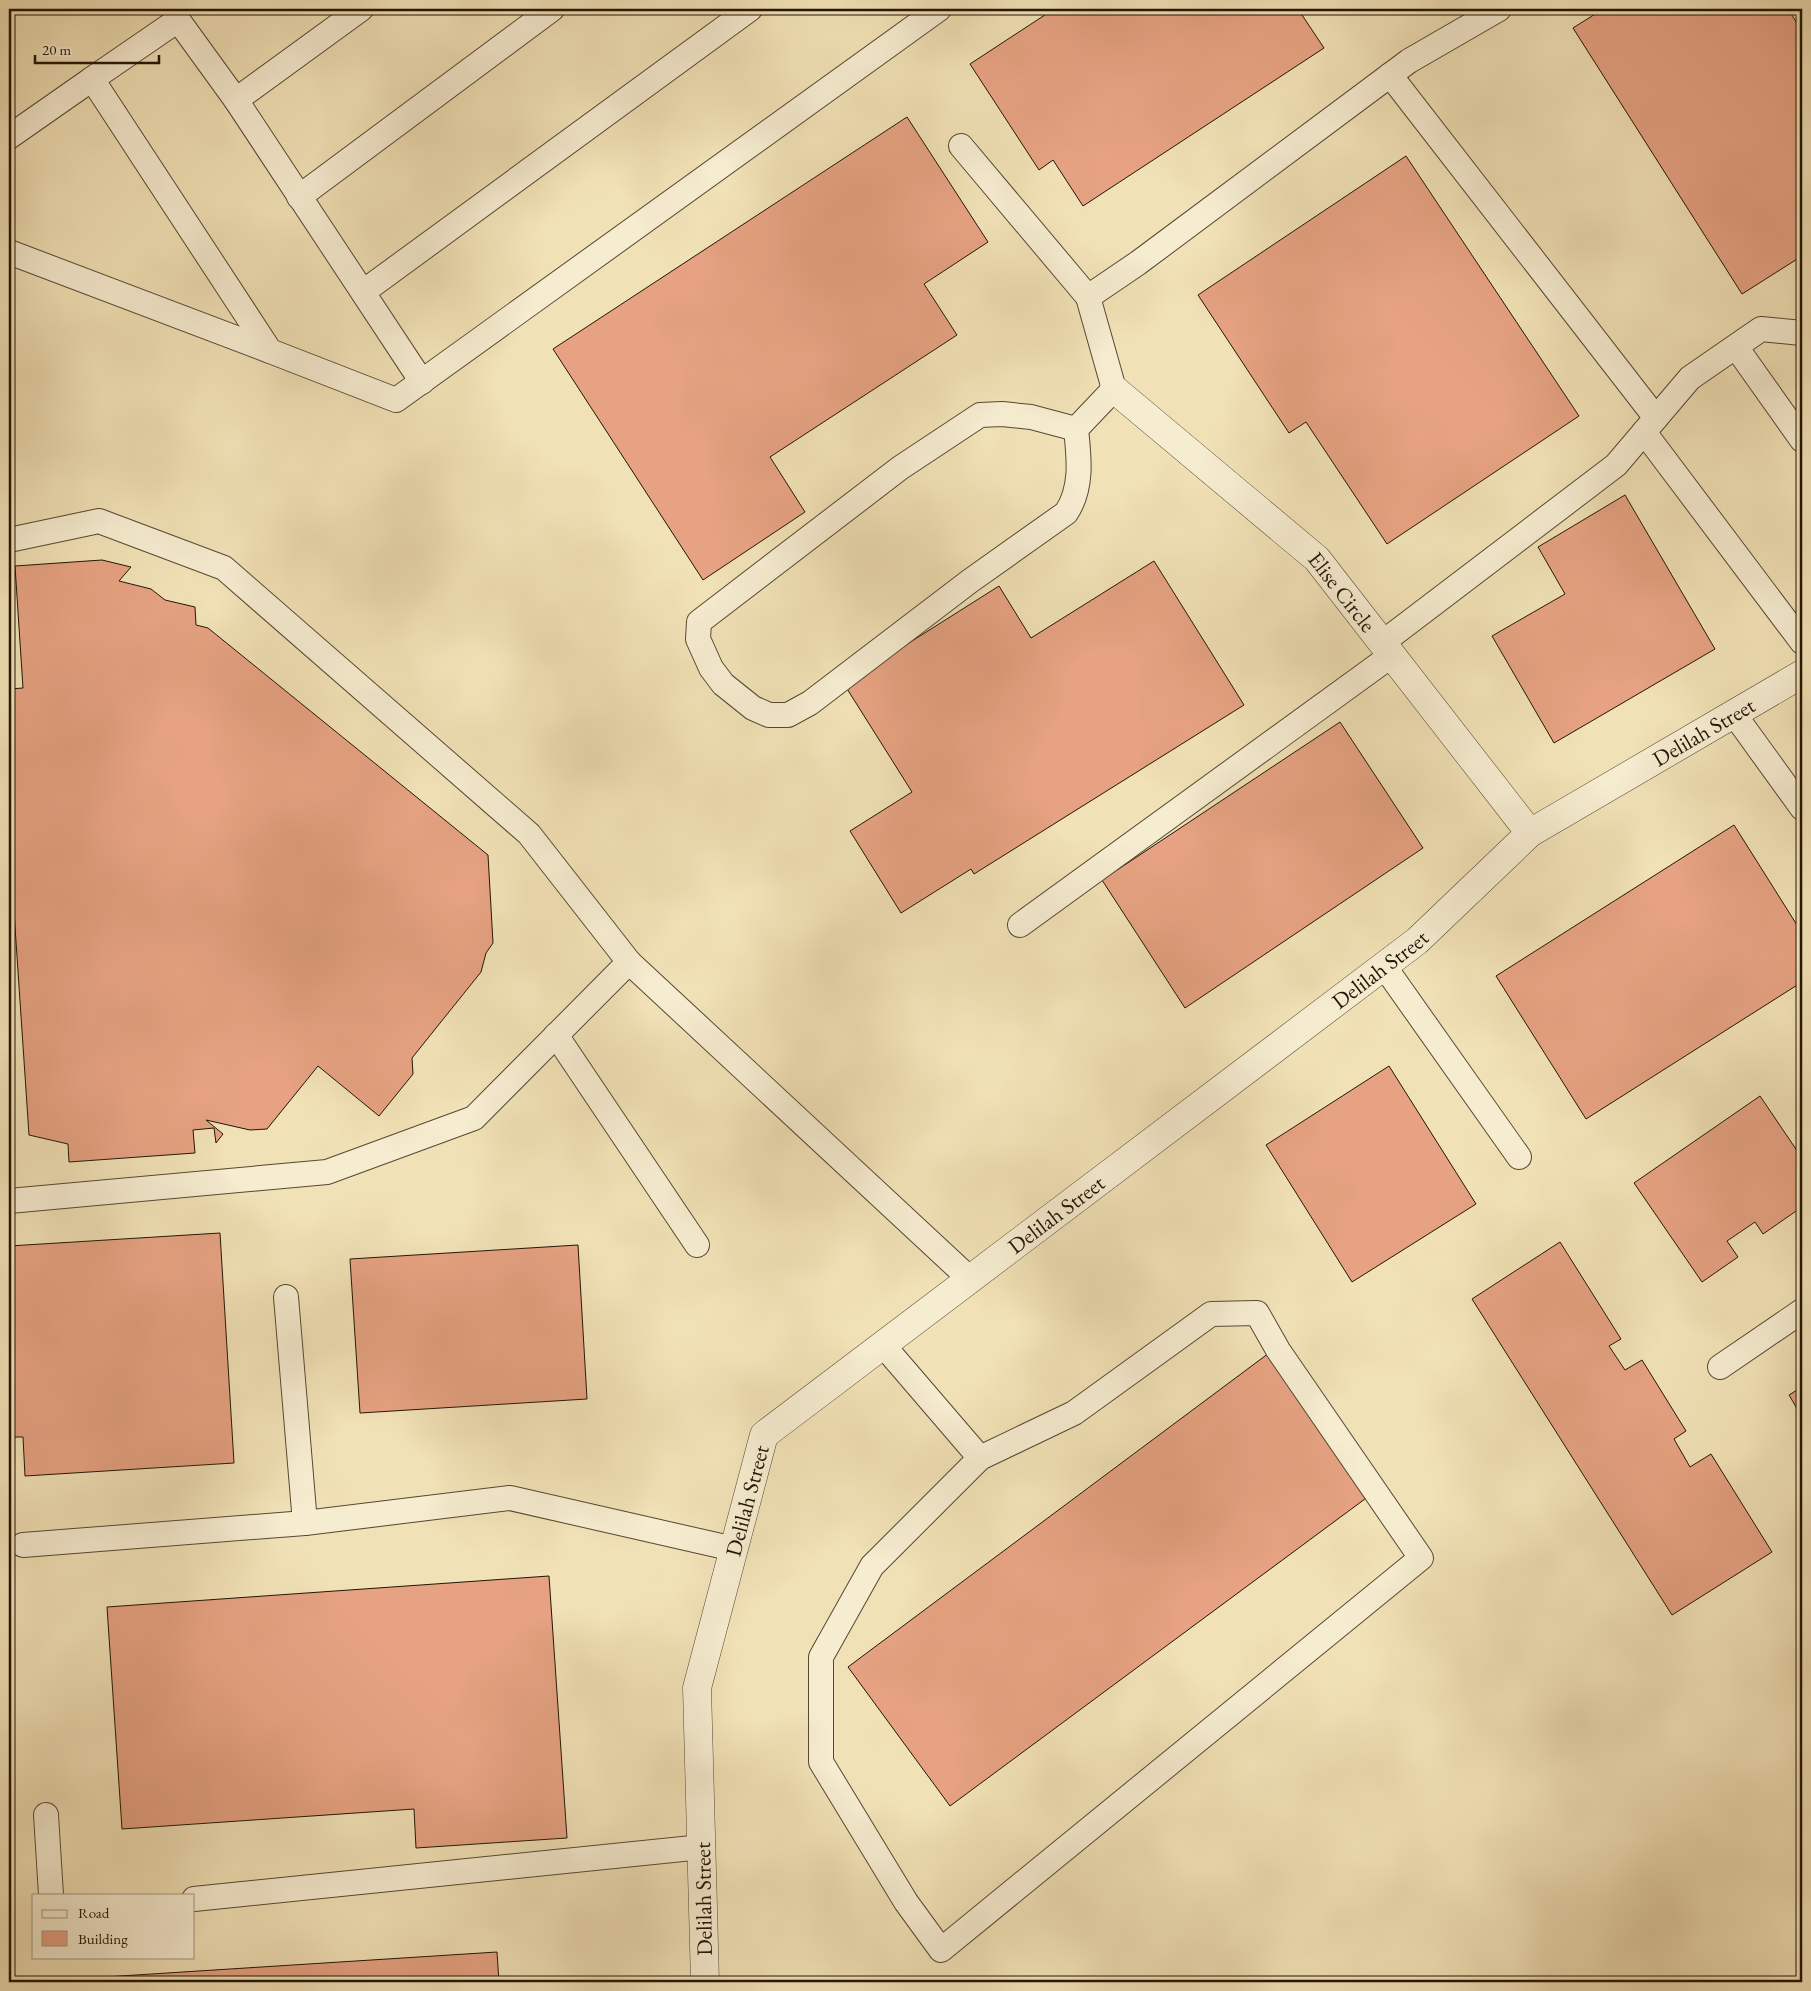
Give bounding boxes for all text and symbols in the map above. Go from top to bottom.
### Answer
scale bar [35,32,159,64]
text: 20 m [42,40,71,59]
street label: Elise Circle [1301,546,1383,638]
street label: Delilah Street [1647,691,1760,773]
street label: Delilah Street [1326,924,1435,1016]
street label: Delilah Street [1002,1168,1111,1260]
street label: Delilah Street [719,1442,776,1560]
street label: Delilah Street [688,1842,719,1956]
legend [32,1894,195,1958]
text: Road [78,1903,110,1922]
text: Building [78,1929,128,1948]

